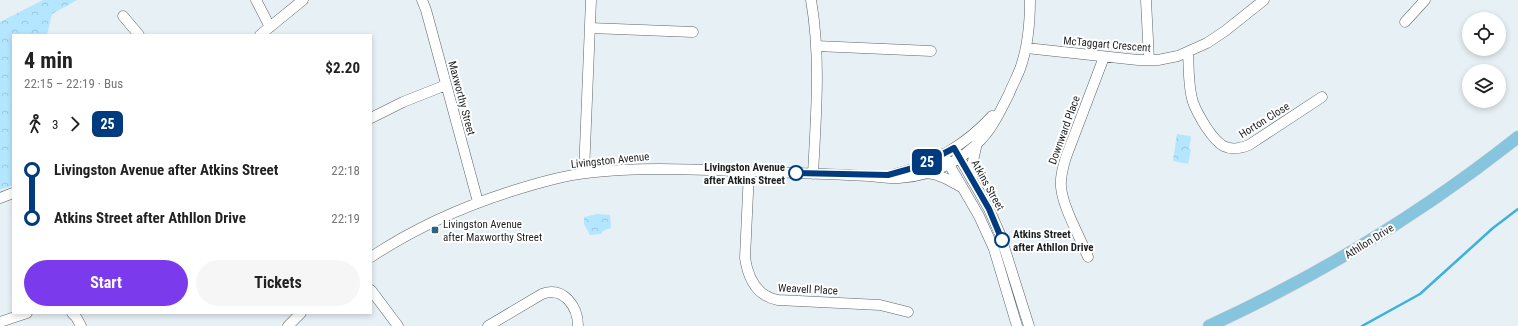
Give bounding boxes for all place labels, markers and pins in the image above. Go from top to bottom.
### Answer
place label: Livingston Avenue after Atkins Street [704,161,786,187]
marker: Livingston Avenue after Atkins Street [788,165,804,181]
place label: Livingston Avenue after Maxworthy Street [443,218,542,244]
marker: Livingston Avenue after Maxworthy Street [430,225,440,235]
place label: Atkins Street after Athllon Drive [1013,228,1094,254]
marker: Atkins Street after Athllon Drive [994,232,1010,248]

